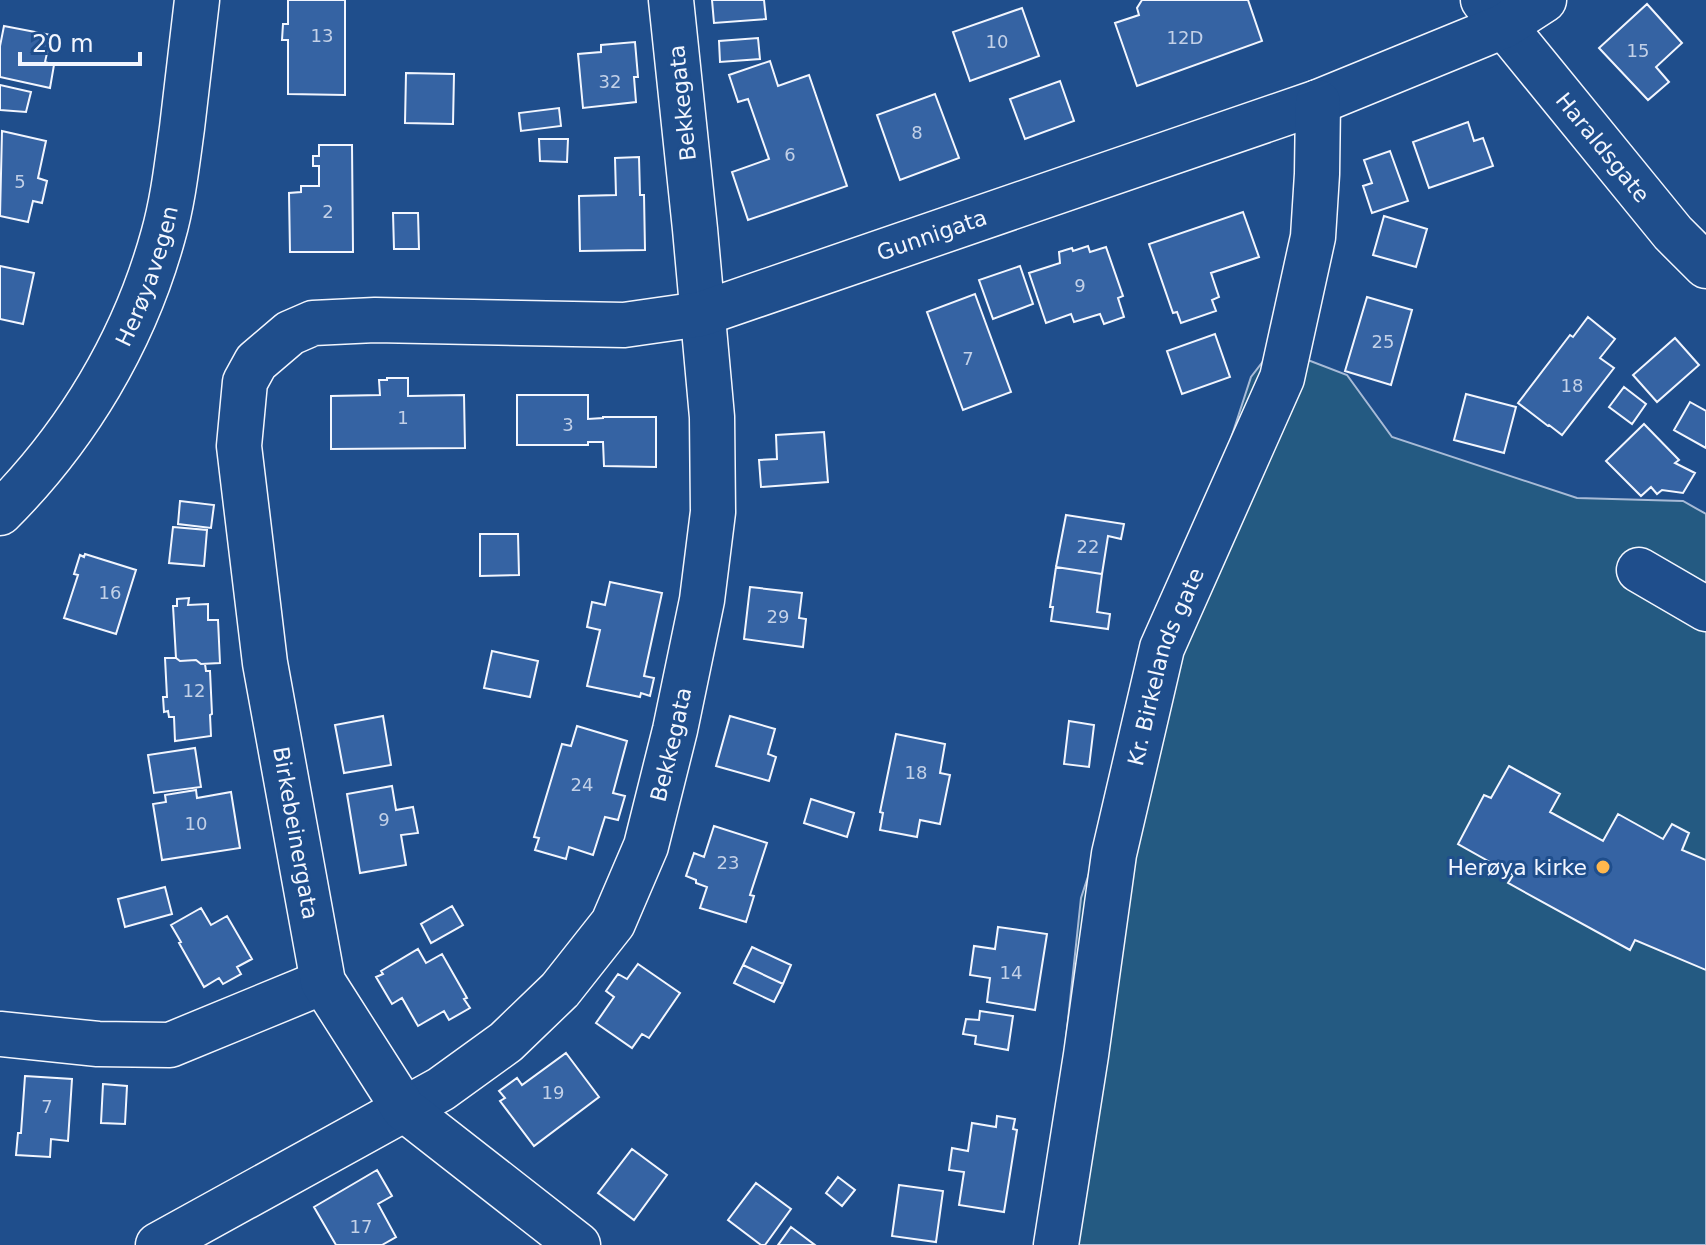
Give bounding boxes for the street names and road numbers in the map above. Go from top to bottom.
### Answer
street label: Bekkegata [664,44,701,162]
street label: Haraldsgate [1551,88,1655,207]
street label: Herøyavegen [111,204,183,350]
street label: Gunnigata [874,205,990,266]
street label: Kr. Birkelands gate [1123,564,1209,768]
street label: Bekkegata [646,685,697,804]
street label: Birkebeinergata [268,745,323,921]

